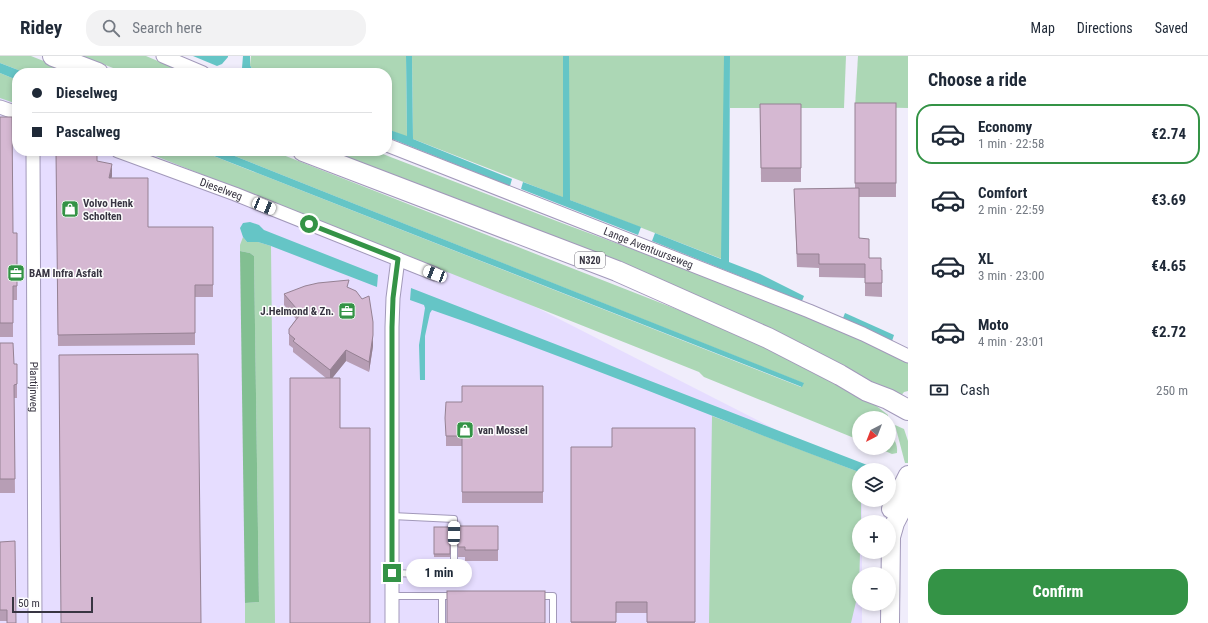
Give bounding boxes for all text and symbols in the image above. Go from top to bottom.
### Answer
search box [86,10,366,46]
text: Ridey [20,16,62,39]
icon: search [100,17,122,39]
text: Search here [132,19,202,37]
text: Map [1031,20,1055,36]
text: Directions [1077,20,1133,36]
text: Saved [1155,20,1188,36]
text: Choose a ride [928,69,1027,90]
text: Dieselweg [56,84,117,102]
icon: car [930,116,966,152]
text: Economy [978,118,1032,136]
text: Pascalweg [56,123,120,141]
text: €2.74 [1151,125,1186,143]
text: 1 min · 22:58 [978,136,1044,151]
street label: Dieselweg [198,175,244,203]
icon: car [930,182,966,218]
text: Comfort [978,184,1027,202]
text: €3.69 [1151,191,1186,209]
car [251,196,277,216]
place label: Volvo Henk Scholten [83,197,134,223]
shop icon: Volvo Henk Scholten [60,199,80,219]
text: 2 min · 22:59 [978,202,1044,217]
route start [300,215,318,233]
street label: Lange Aventuurseweg [602,224,695,271]
icon: car [930,248,966,284]
text: XL [978,250,994,268]
road number: N320 [575,252,605,268]
text: €4.65 [1151,257,1186,275]
office icon: BAM Infra Asfalt [6,263,26,283]
car [422,264,448,284]
place label: BAM Infra Asfalt [29,267,103,280]
text: 3 min · 23:00 [978,268,1044,283]
office icon: J.Helmond & Zn. [337,301,357,321]
place label: J.Helmond & Zn. [260,305,334,318]
icon: car [930,314,966,350]
text: Moto [978,316,1009,334]
text: €2.72 [1151,323,1186,341]
text: 4 min · 23:01 [978,334,1044,349]
street label: Plantijnweg [27,362,41,412]
icon: cash [928,379,950,401]
text: Cash [960,381,990,399]
text: 250 m [1156,383,1188,398]
north arrow [852,411,896,455]
map controls [852,411,896,611]
shop icon: van Mossel [455,420,475,440]
place label: van Mossel [478,424,528,437]
button: layers [852,463,896,507]
button: + [852,515,896,559]
car [448,521,460,545]
callout: 1 min [406,559,472,587]
route end [383,564,401,582]
text: 1 min [425,565,453,580]
button: − [852,567,896,611]
button: Confirm [928,569,1188,615]
scale bar [12,595,93,614]
text: 50 m [18,597,40,610]

